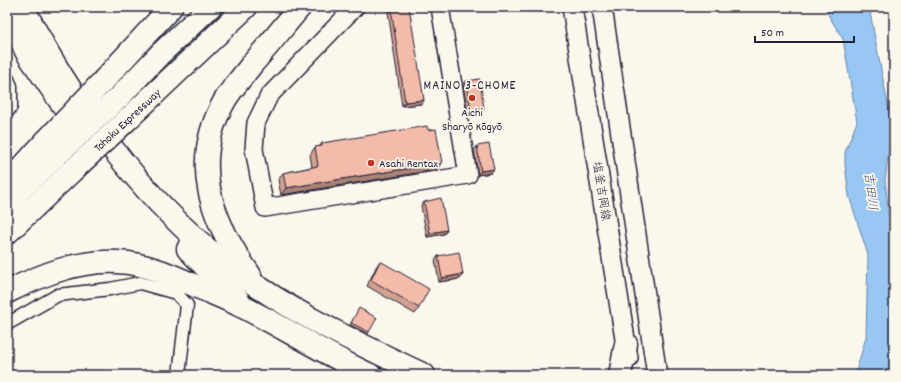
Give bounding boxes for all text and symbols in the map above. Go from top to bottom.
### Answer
scale bar [755,18,854,44]
text: 50 m [761,25,784,42]
district label: MAINO 3-CHOME [424,77,516,96]
street label: Tohoku Expressway [91,85,166,157]
marker: Aichi Sharyō Kōgyō [467,93,477,103]
place label: Aichi Sharyō Kōgyō [442,105,502,136]
place label: Asahi Rentax [379,156,438,173]
marker: Asahi Rentax [366,158,376,168]
street label: 塩釜吉岡線 [587,160,614,222]
water label: 吉田川 [858,171,881,212]

